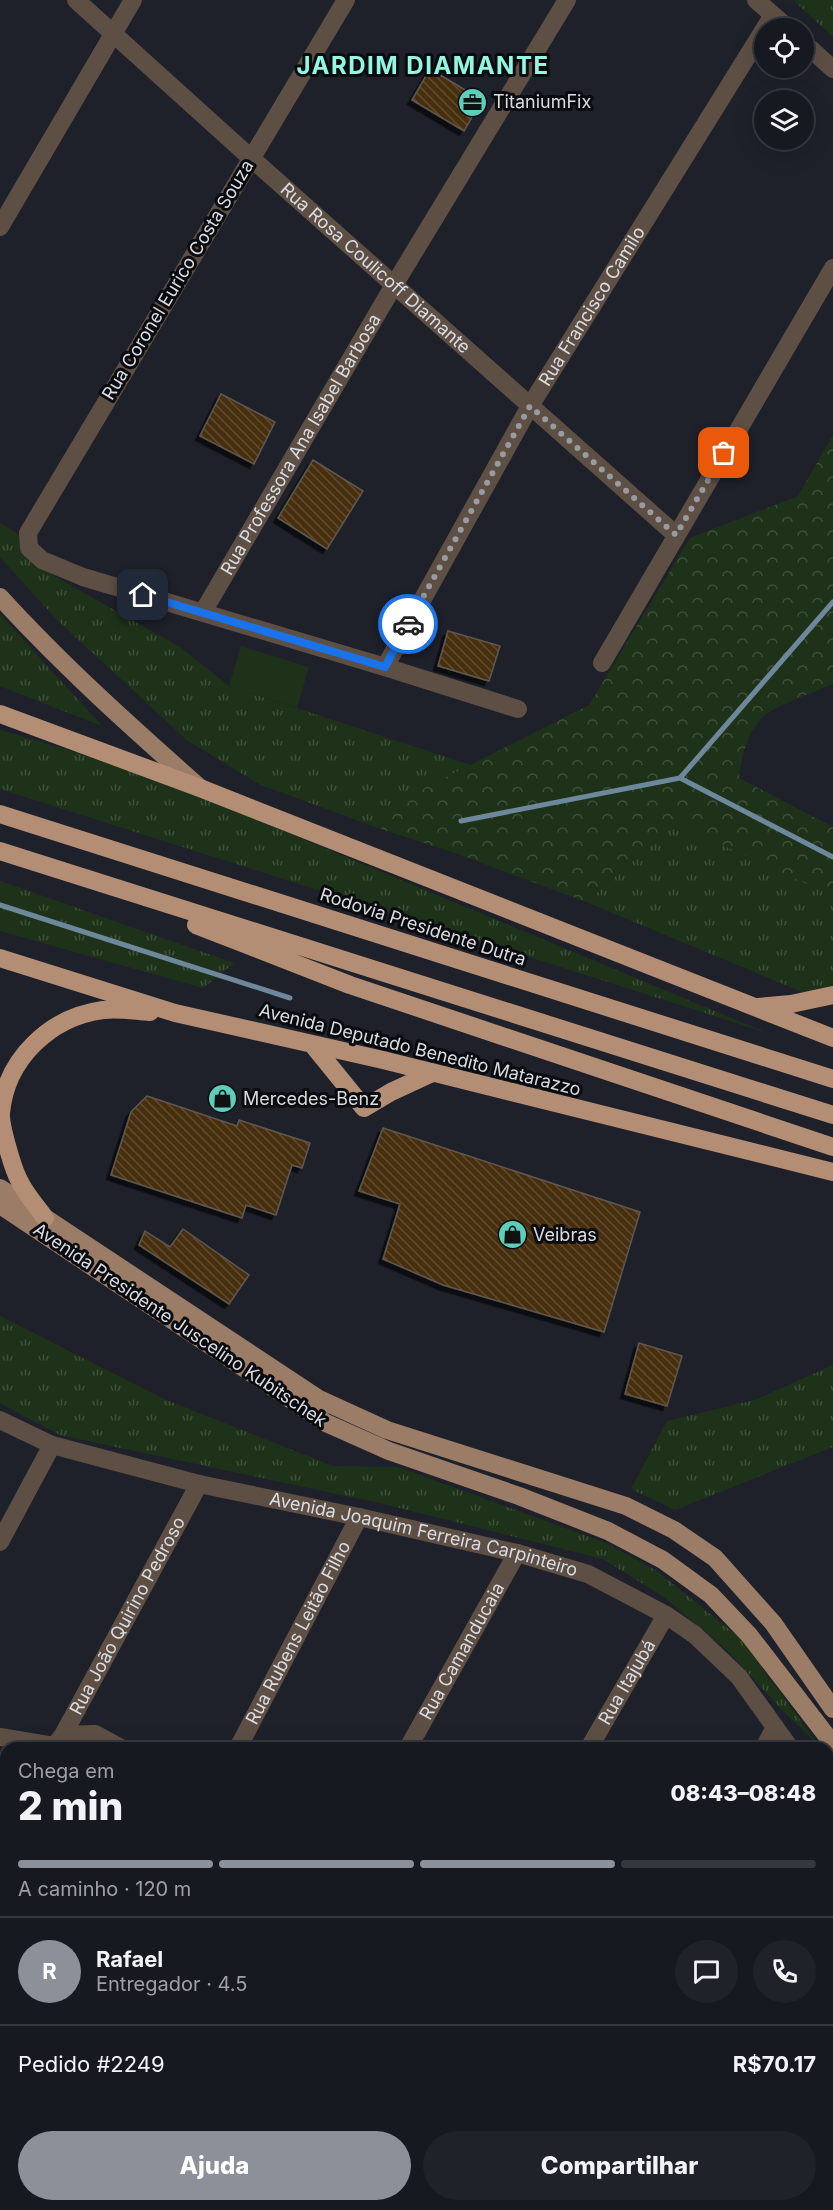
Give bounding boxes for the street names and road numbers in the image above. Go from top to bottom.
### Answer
street label: Rua Coronel Eurico Costa Souza [98,156,258,403]
street label: Rua Rosa Coulicoff Diamante [276,178,475,358]
street label: Rua Francisco Camilo [534,222,649,390]
street label: Rua Professora Ana Isabel Barbosa [216,310,385,578]
street label: Rodovia Presidente Dutra [317,883,529,970]
street label: Avenida Deputado Benedito Matarazzo [257,999,583,1100]
street label: Avenida Presidente Juscelino Kubitschek [30,1218,331,1431]
street label: Avenida Joaquim Ferreira Carpinteiro [268,1488,580,1580]
street label: Rua João Quirino Pedroso [65,1513,189,1718]
street label: Rua Rubens Leitão Filho [241,1537,355,1728]
street label: Rua Camanducaia [415,1579,508,1723]
street label: Rua Itajubá [594,1636,660,1728]

